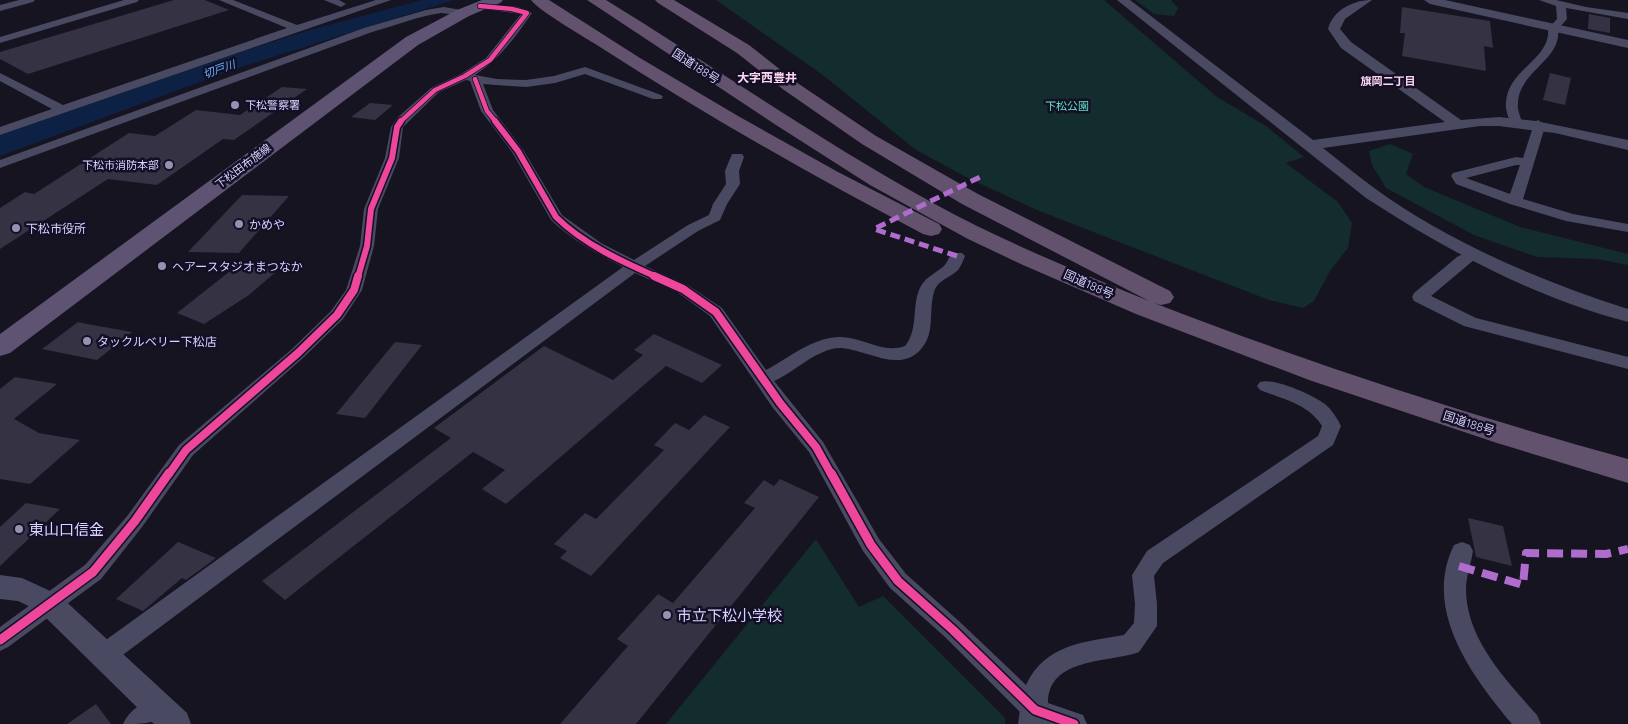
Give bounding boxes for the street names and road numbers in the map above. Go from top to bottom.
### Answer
street label: 国道188号 [670,45,722,87]
street label: 下松田布施線 [212,141,274,191]
street label: 国道188号 [1062,266,1116,302]
street label: 国道188号 [1441,408,1497,438]

